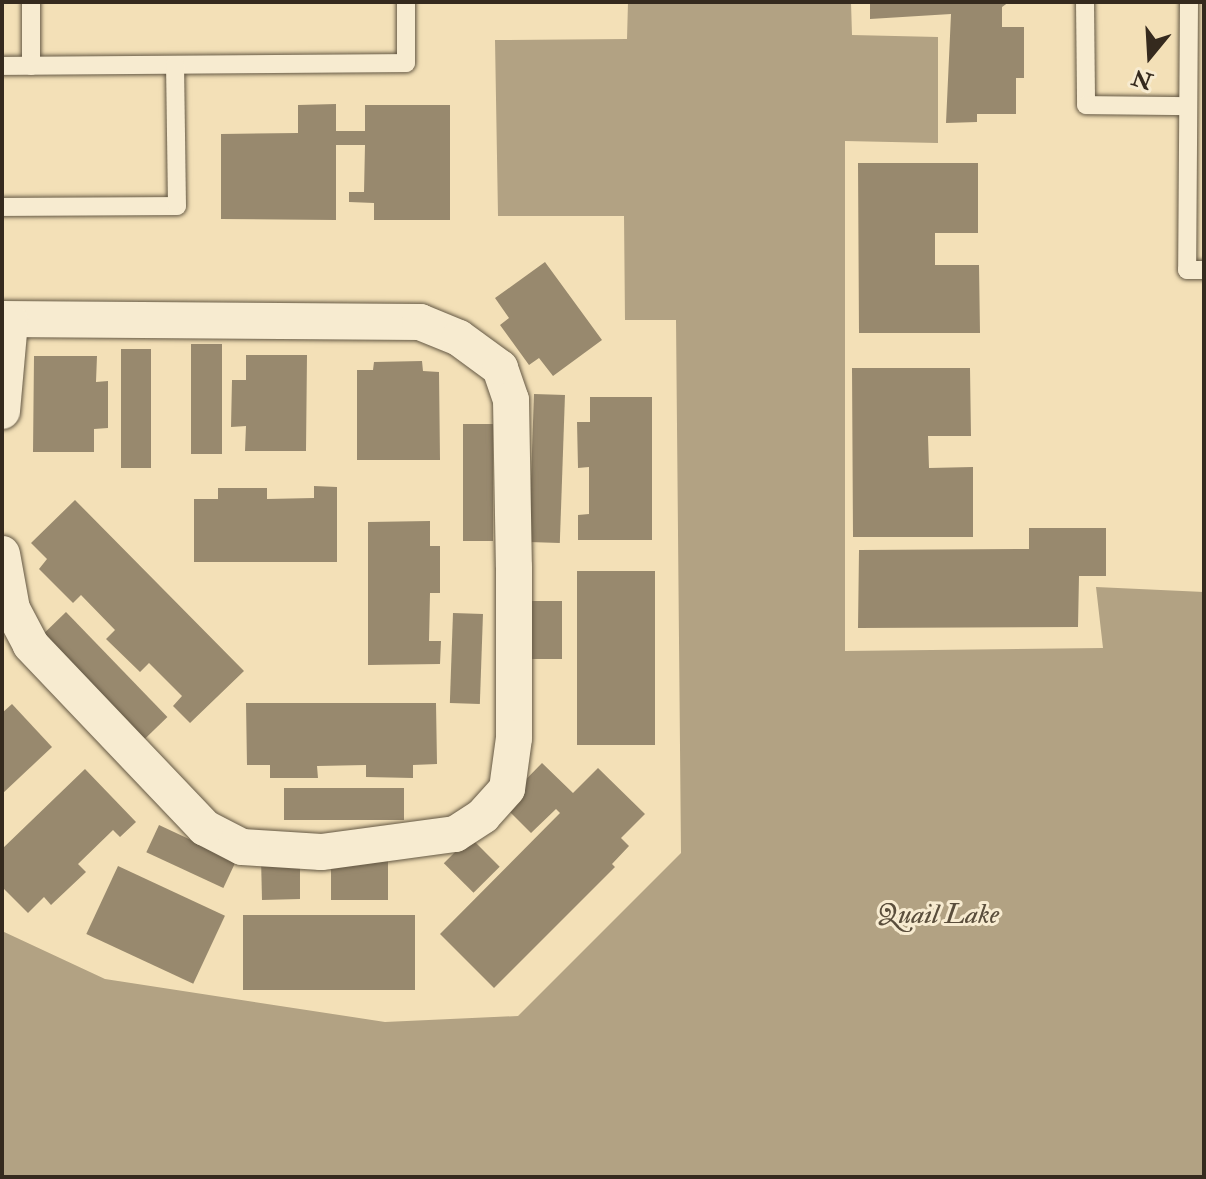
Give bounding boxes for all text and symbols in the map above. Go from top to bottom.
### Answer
north arrow [1110,16,1190,96]
text: N [1129,62,1156,95]
water label: Quail Lake [877,898,999,932]

